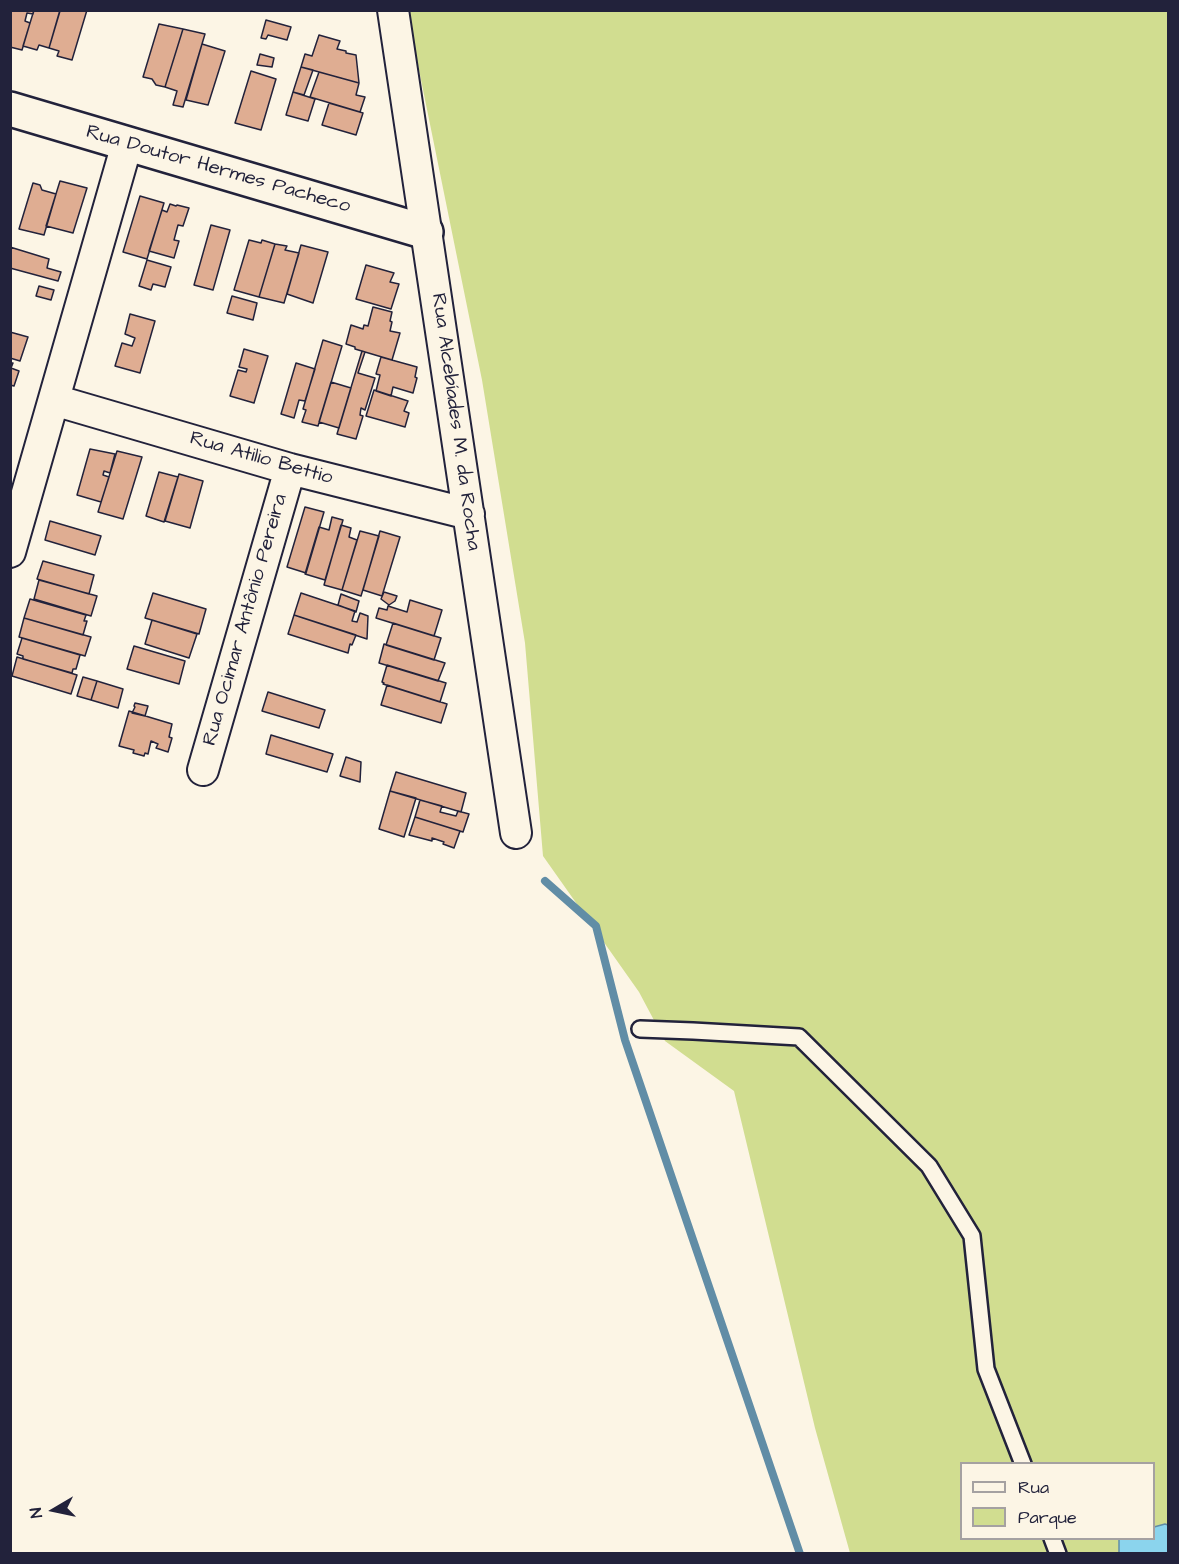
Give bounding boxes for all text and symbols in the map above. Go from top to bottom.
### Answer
street label: Rua Doutor Hermes Pacheco [83,121,353,219]
street label: Rua Alcebíades M. da Rocha [425,292,485,552]
street label: Rua Atilio Bettio [187,427,335,491]
street label: Rua Ocimar Antônio Pereira [199,491,293,749]
legend [960,1462,1155,1540]
text: Rua [1018,1475,1049,1500]
north arrow [24,1480,84,1540]
text: Parque [1018,1505,1077,1530]
text: N [25,1506,48,1519]

